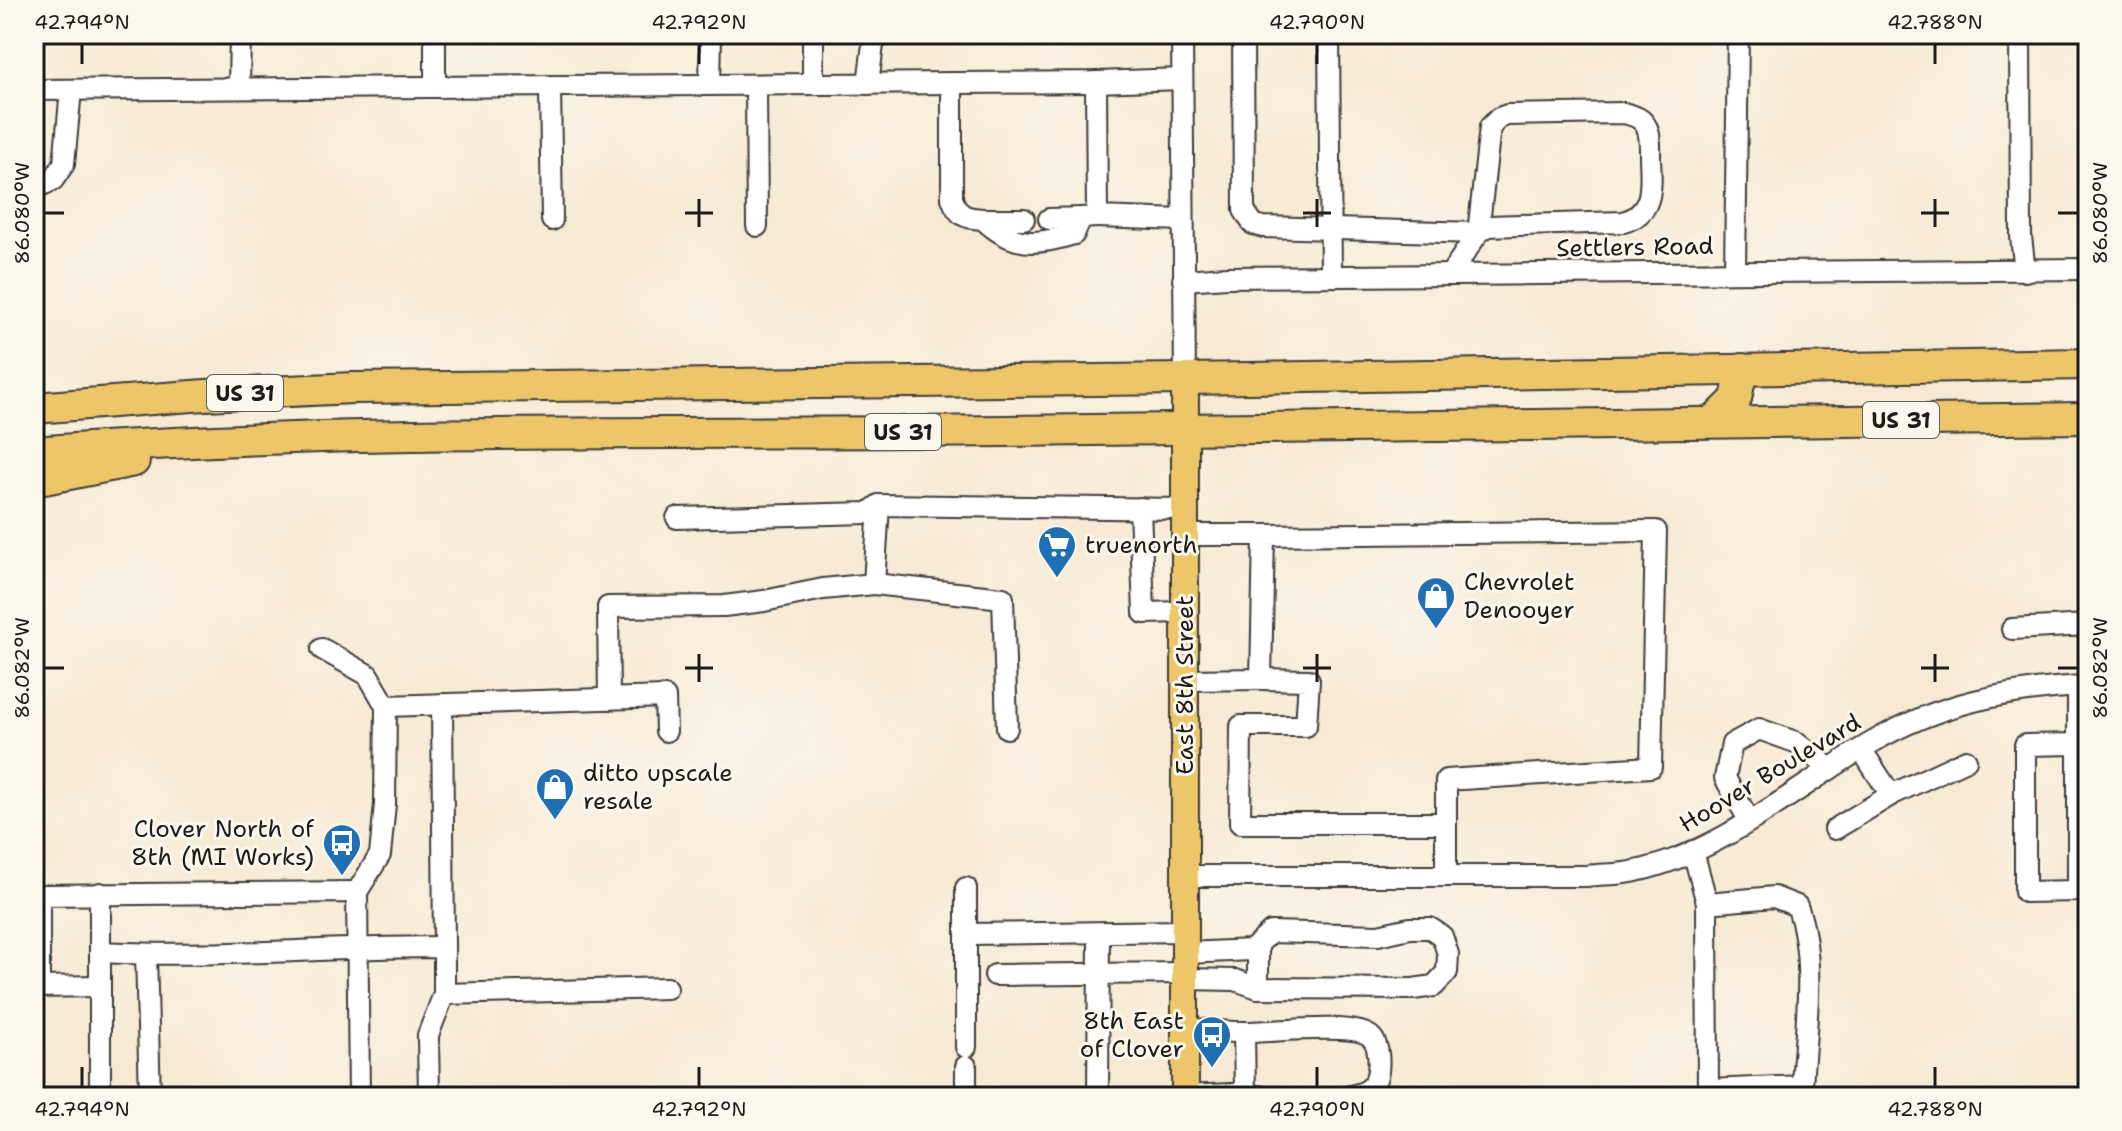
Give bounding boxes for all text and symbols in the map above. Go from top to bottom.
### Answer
text: 42.794°N [34,9,130,35]
text: 42.792°N [651,9,747,35]
text: 42.790°N [1269,9,1365,35]
text: 42.788°N [1887,9,1983,35]
text: 86.080°W [9,162,35,264]
text: 86.080°W [2087,162,2113,264]
street label: Settlers Road [1556,230,1714,264]
road number: US 31 [207,375,283,411]
road number: US 31 [1863,402,1939,438]
road number: US 31 [865,414,941,450]
supermarket icon: truenorth [1036,524,1078,579]
place label: truenorth [1085,529,1197,561]
place label: Chevrolet Denooyer [1464,566,1575,626]
shop icon: Chevrolet Denooyer [1415,575,1457,630]
street label: East 8th Street [1169,595,1201,775]
text: 86.082°W [9,617,35,719]
text: 86.082°W [2087,617,2113,719]
street label: Hoover Boulevard [1673,706,1867,840]
place label: ditto upscale resale [583,757,733,817]
shop icon: ditto upscale resale [534,766,576,821]
place label: Clover North of 8th (MI Works) [131,813,315,873]
bus stop icon: Clover North of 8th (MI Works) [321,822,363,877]
place label: 8th East of Clover [1080,1005,1184,1065]
bus stop icon: 8th East of Clover [1191,1014,1233,1069]
text: 42.794°N [34,1096,130,1122]
text: 42.792°N [651,1096,747,1122]
text: 42.790°N [1269,1096,1365,1122]
text: 42.788°N [1887,1096,1983,1122]

